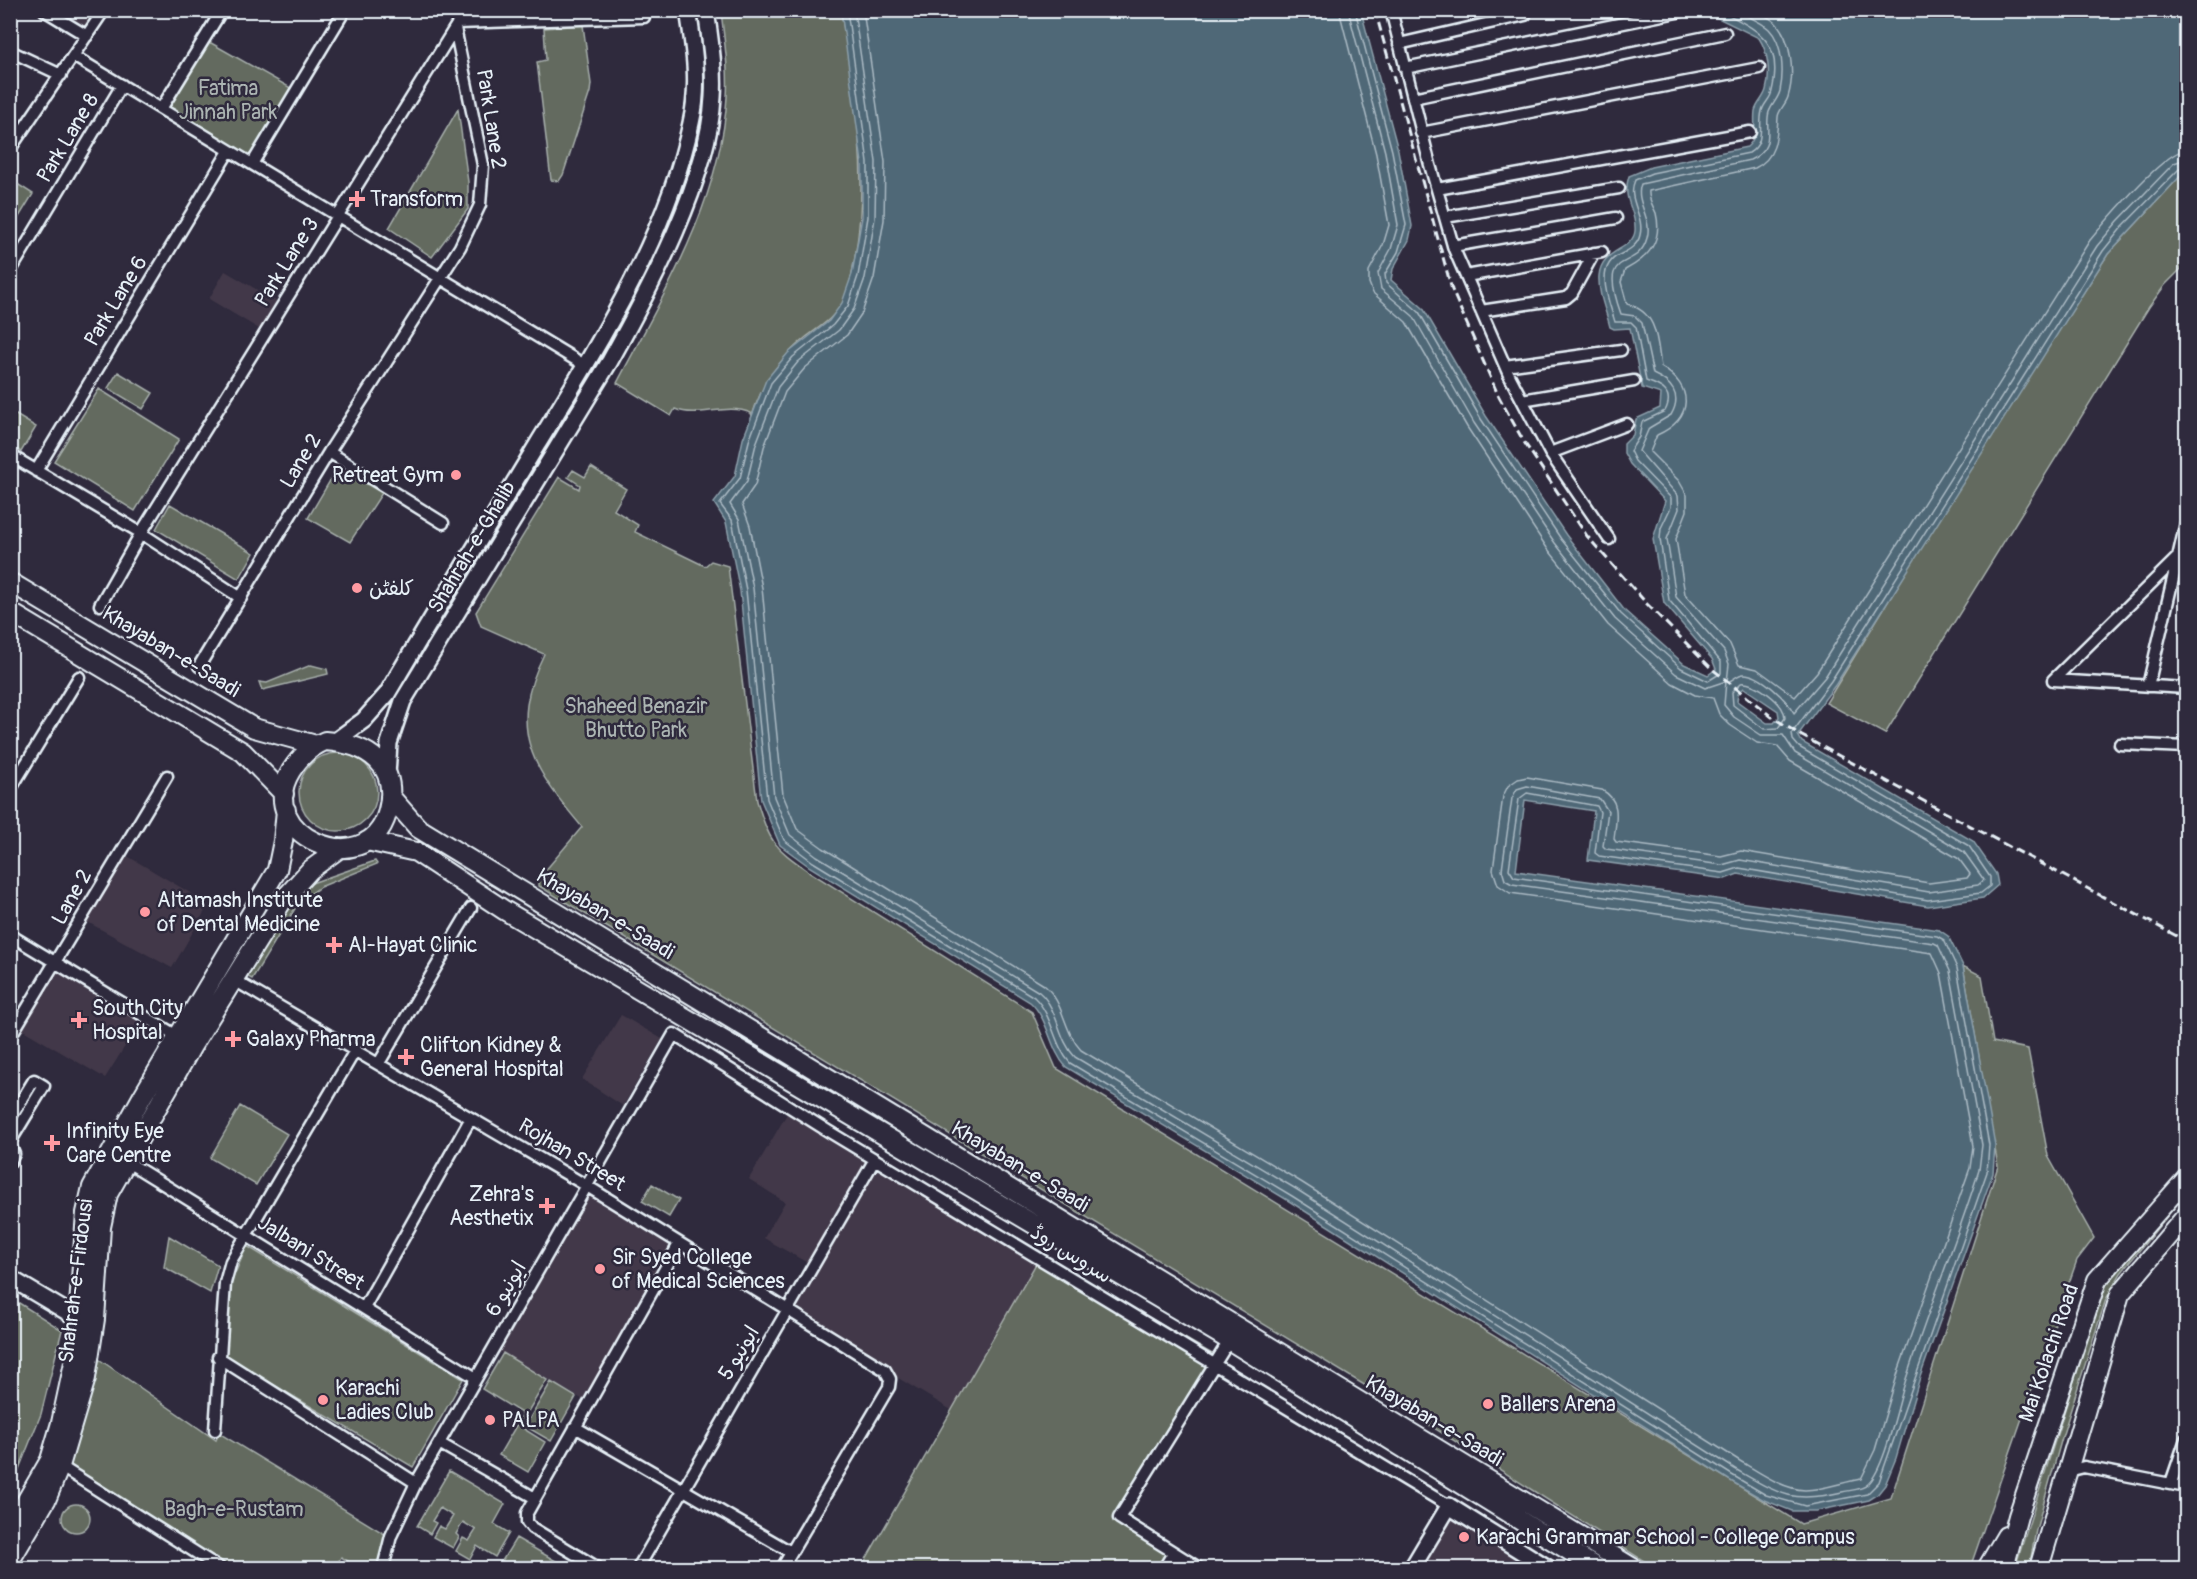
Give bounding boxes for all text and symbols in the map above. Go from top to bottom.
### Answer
street label: Park Lane 2 [470,67,512,171]
park label: Fatima Jinnah Park [179,75,277,126]
street label: Park Lane 8 [31,88,105,188]
place label: Transform [370,186,463,213]
marker: Transform [348,190,366,208]
street label: Park Lane 3 [249,212,325,312]
street label: Park Lane 6 [78,251,154,351]
street label: Lane 2 [274,429,328,493]
place label: Retreat Gym [332,462,444,489]
marker: Retreat Gym [449,468,463,482]
street label: Shahrah-e-Ghalib [422,476,522,618]
place label: کلفٹن [369,575,414,602]
marker: کلفٹن [350,581,364,595]
street label: Khayaban-e-Saadi [97,600,245,704]
park label: Shaheed Benazir Bhutto Park [565,693,708,744]
street label: Khayaban-e-Saadi [531,862,679,966]
street label: Lane 2 [46,864,98,930]
place label: Altamash Institute of Dental Medicine [157,887,324,938]
marker: Altamash Institute of Dental Medicine [138,905,152,919]
place label: Al-Hayat Clinic [348,932,478,959]
marker: Al-Hayat Clinic [325,936,343,954]
place label: South City Hospital [92,995,183,1046]
marker: South City Hospital [70,1011,88,1029]
place label: Galaxy Pharma [246,1026,376,1053]
marker: Galaxy Pharma [224,1030,242,1048]
place label: Clifton Kidney & General Hospital [420,1032,564,1083]
marker: Clifton Kidney & General Hospital [397,1048,415,1066]
street label: Rojhan Street [513,1112,631,1198]
street label: Khayaban-e-Saadi [946,1115,1094,1219]
place label: Infinity Eye Care Centre [66,1118,172,1169]
marker: Infinity Eye Care Centre [43,1134,61,1152]
place label: Zehra's Aesthetix [449,1181,535,1232]
street label: Shahrah-e-Firdousi [53,1197,100,1365]
marker: Zehra's Aesthetix [538,1197,556,1215]
street label: Jalbani Street [252,1209,370,1297]
street label: سروس روڈ [1025,1218,1117,1290]
place label: Sir Syed College of Medical Sciences [612,1244,785,1295]
street label: ایونیو 6 [479,1256,533,1322]
marker: Sir Syed College of Medical Sciences [593,1262,607,1276]
street label: Mai Kolachi Road [2013,1280,2085,1426]
street label: ایونیو 5 [712,1321,766,1385]
street label: Khayaban-e-Saadi [1360,1369,1508,1473]
place label: Karachi Ladies Club [335,1375,434,1426]
place label: Ballers Arena [1500,1391,1616,1418]
marker: Karachi Ladies Club [316,1393,330,1407]
marker: Ballers Arena [1481,1397,1495,1411]
place label: PALPA [502,1407,560,1434]
marker: PALPA [483,1413,497,1427]
park label: Bagh-e-Rustam [164,1496,304,1523]
place label: Karachi Grammar School - College Campus [1476,1524,1855,1551]
marker: Karachi Grammar School - College Campus [1457,1530,1471,1544]

